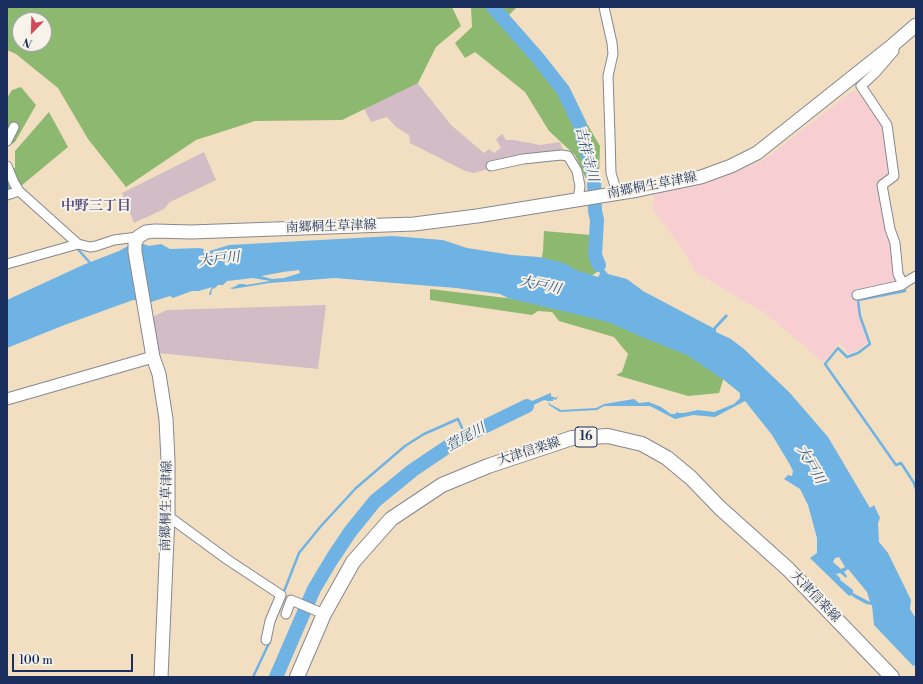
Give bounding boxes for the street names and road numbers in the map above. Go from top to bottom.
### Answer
street label: 南郷桐生草津線 [606,170,698,202]
street label: 南郷桐生草津線 [285,218,377,236]
road number: 16 [575,427,597,447]
street label: 大津信楽線 [496,435,562,469]
street label: 南郷桐生草津線 [158,460,176,552]
street label: 大津信楽線 [787,568,843,626]

